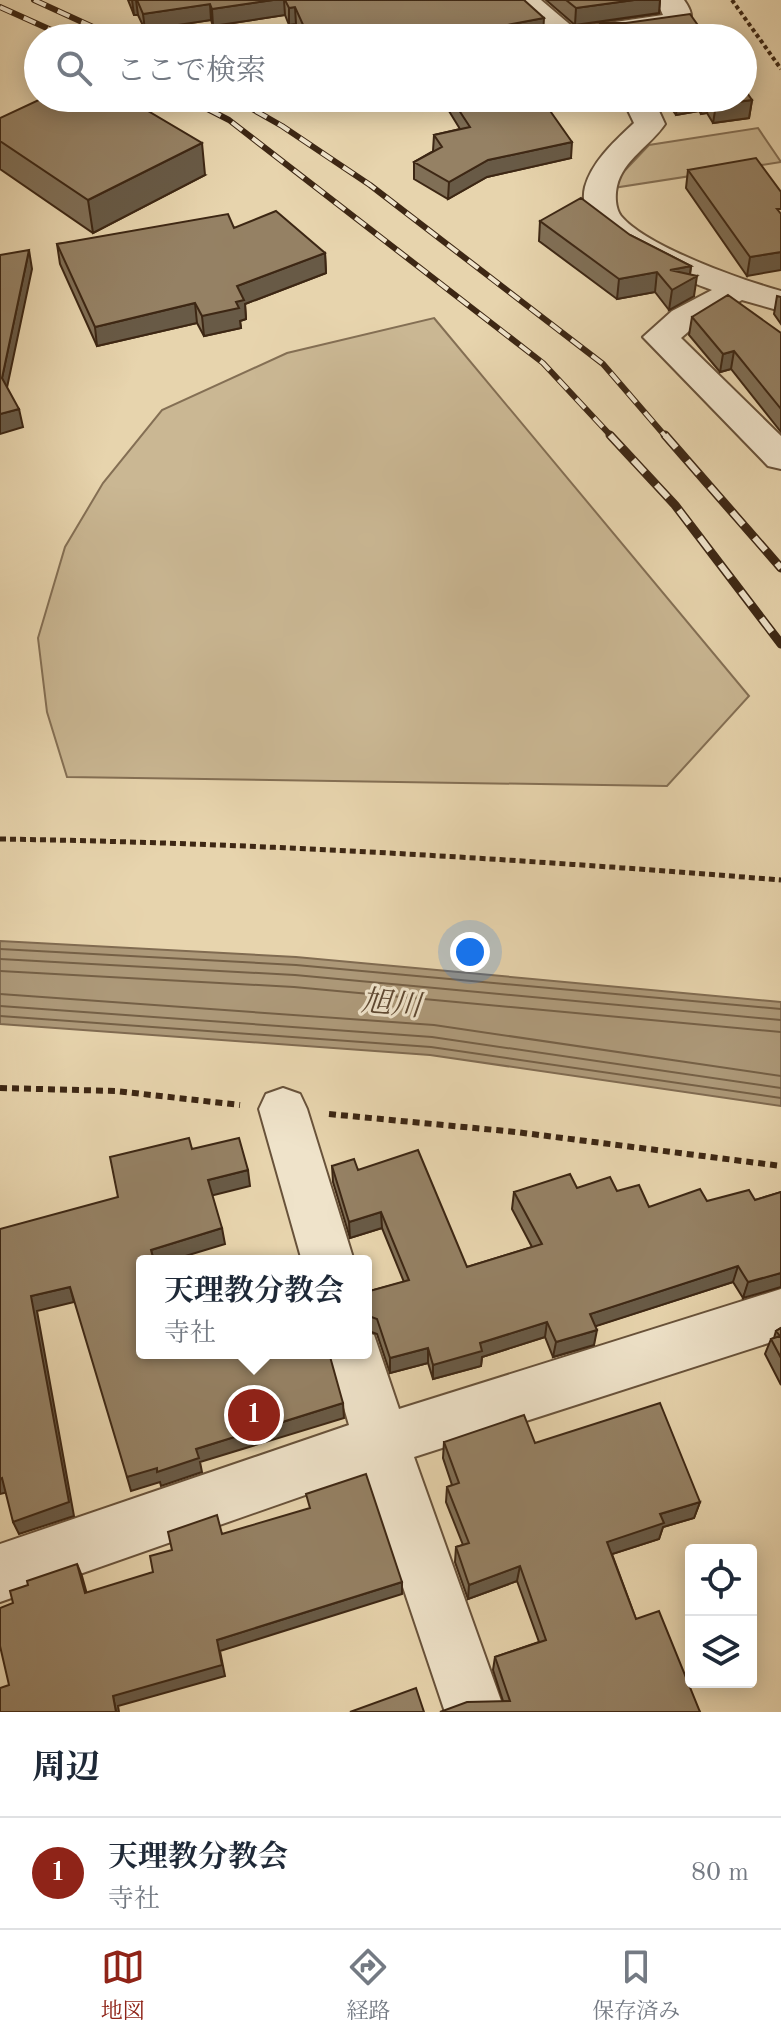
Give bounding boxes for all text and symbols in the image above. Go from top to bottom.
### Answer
search box [24,24,757,112]
icon: search [52,46,96,90]
text: ここで検索 [116,57,266,87]
your location [450,932,490,972]
water label: 旭川 [360,984,425,1023]
popup [136,1255,372,1359]
text: 天理教分教会 [164,1277,344,1307]
text: 寺社 [164,1321,216,1347]
pin: 1 [228,1385,280,1445]
map controls [685,1544,757,1688]
button: locate [685,1544,757,1616]
button: layers [685,1616,757,1688]
text: 周辺 [32,1752,100,1786]
text: 天理教分教会 [108,1843,288,1873]
text: 1 [50,1860,66,1886]
text: 80 m [691,1860,749,1886]
text: 寺社 [108,1887,160,1913]
tab: 地図 [101,1945,145,2026]
tab: 経路 [346,1945,390,2026]
tab: 保存済み [592,1945,680,2026]

